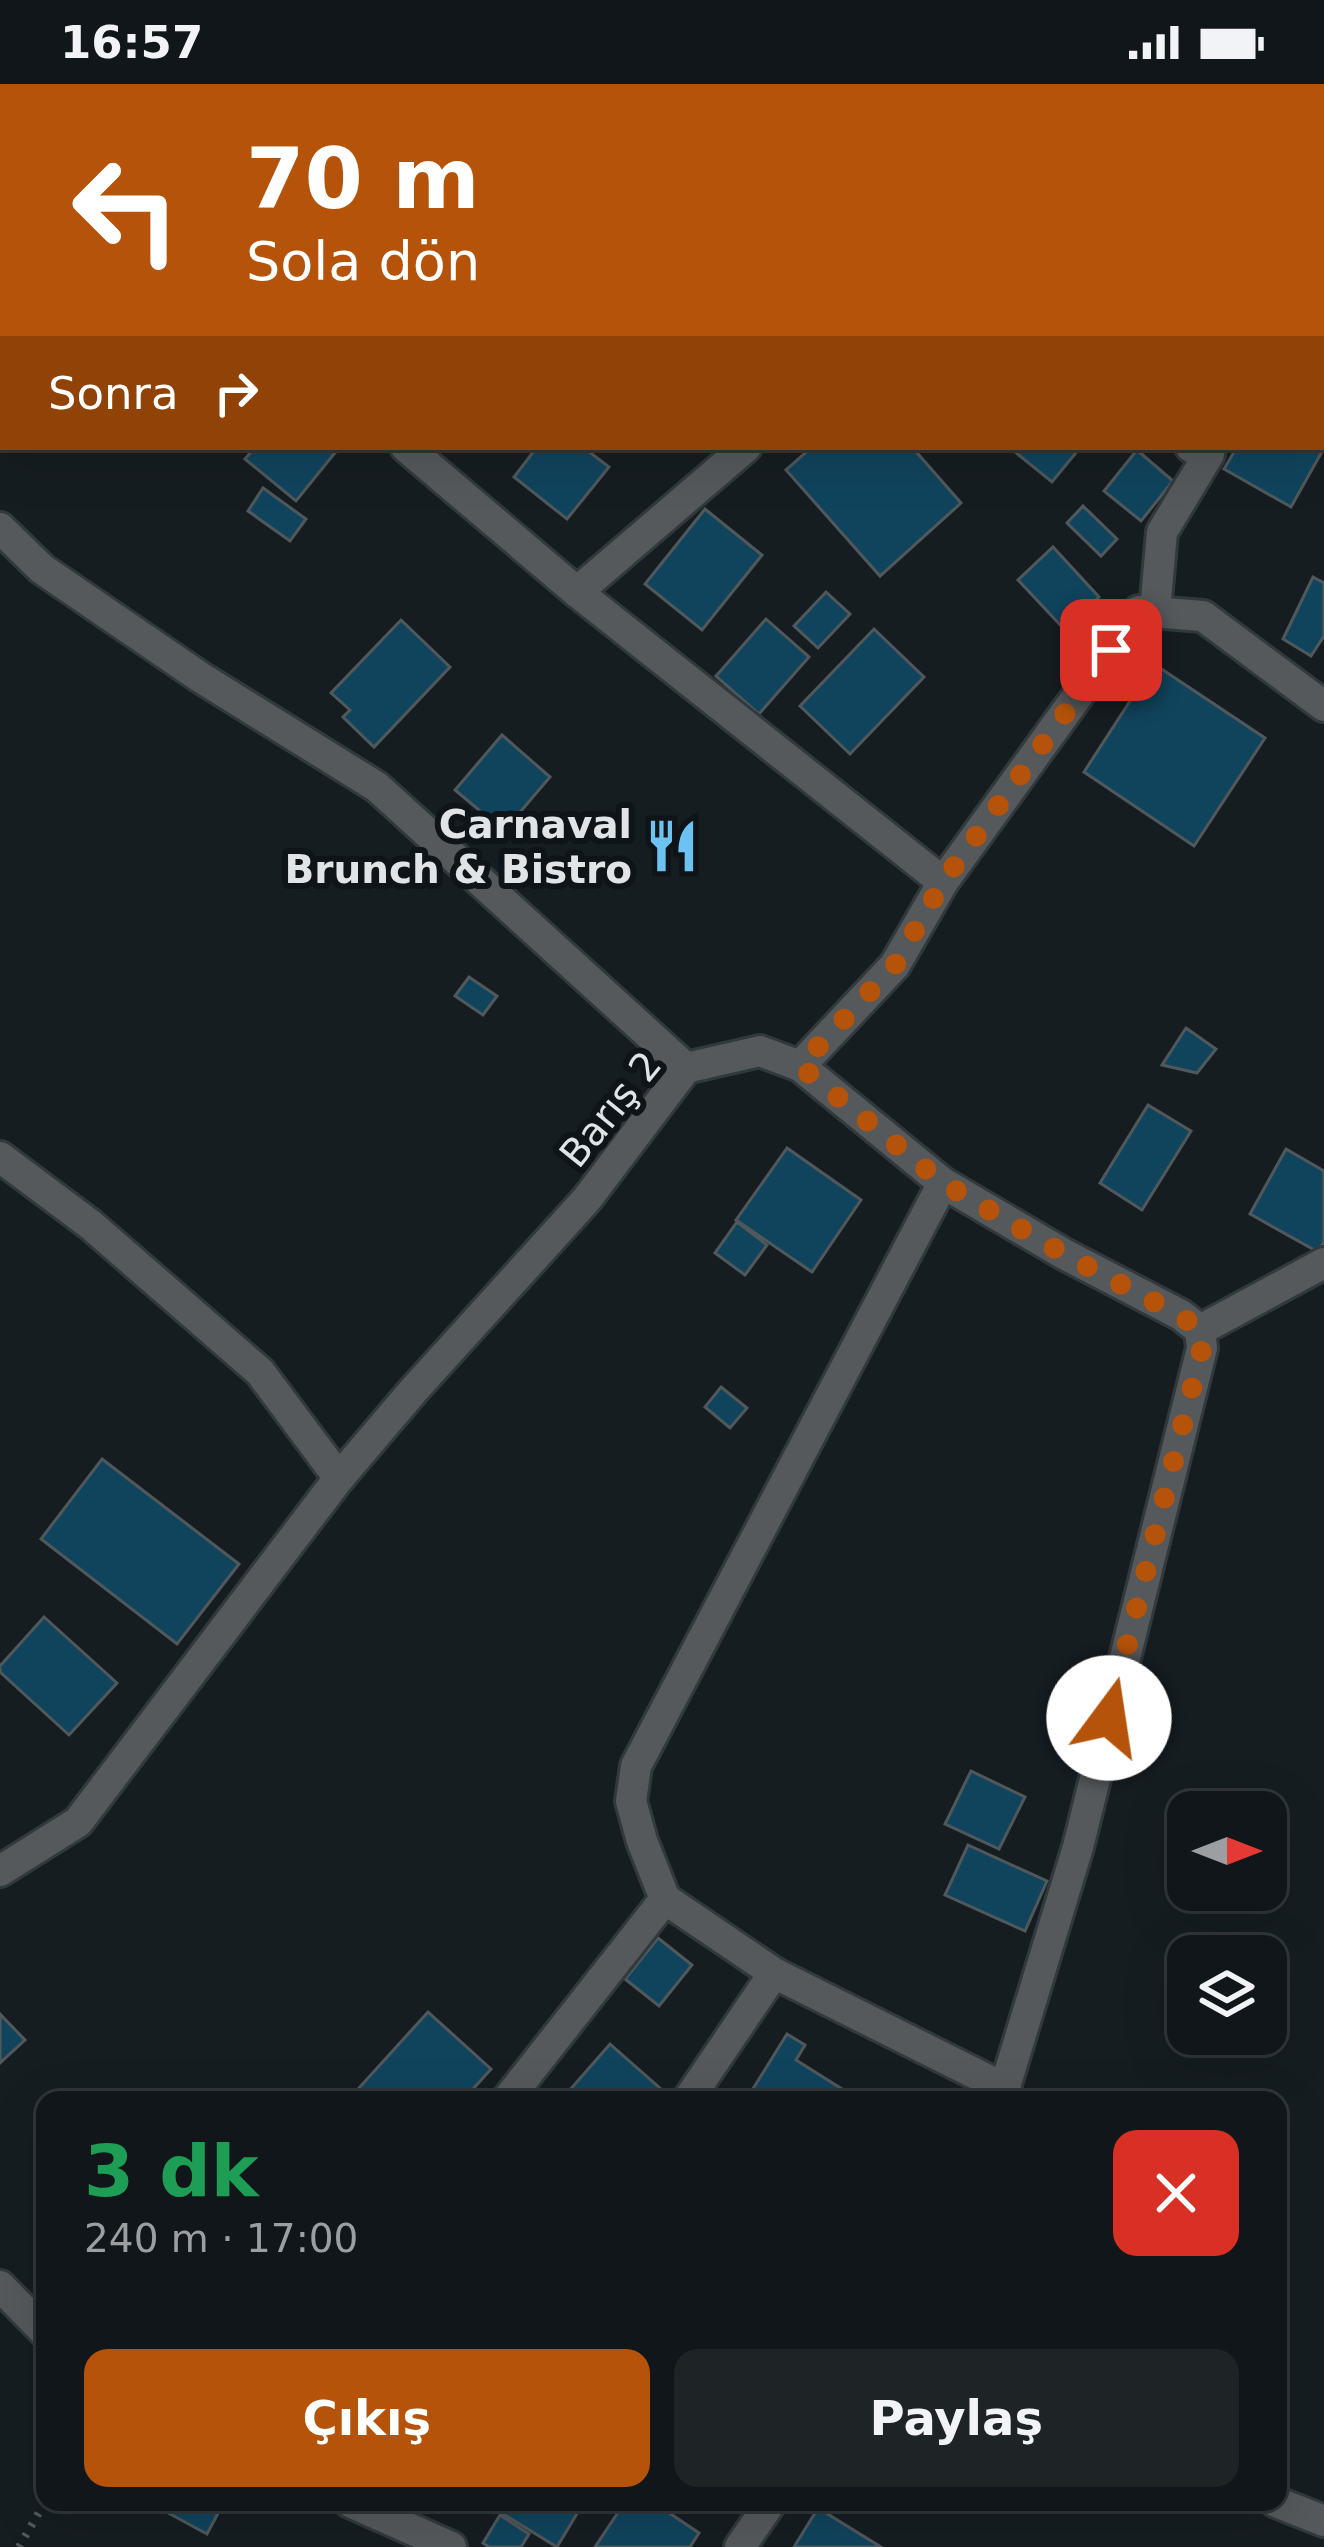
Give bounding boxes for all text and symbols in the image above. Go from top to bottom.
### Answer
text: 16:57 [60,16,203,69]
text: 70 m [246,130,480,228]
icon: left [48,132,204,288]
text: Sola dön [246,230,480,293]
icon: right [203,360,269,426]
text: Sonra [48,367,179,420]
pin [1060,599,1162,701]
icon: arrive [1078,617,1144,683]
place label: Carnaval Brunch & Bistro [284,802,632,892]
restaurant icon: Carnaval Brunch & Bistro [643,817,701,875]
street label: Barış 2 [550,1043,670,1176]
position arrow [1046,1655,1172,1781]
north arrow [1167,1791,1287,1911]
map controls [1167,1791,1287,2055]
button: layers [1167,1935,1287,2055]
text: 3 dk [84,2129,259,2213]
button: close [1113,2130,1239,2256]
text: 240 m · 17:00 [84,2216,358,2261]
button: Çıkış [84,2349,650,2487]
button: Paylaş [674,2349,1239,2487]

